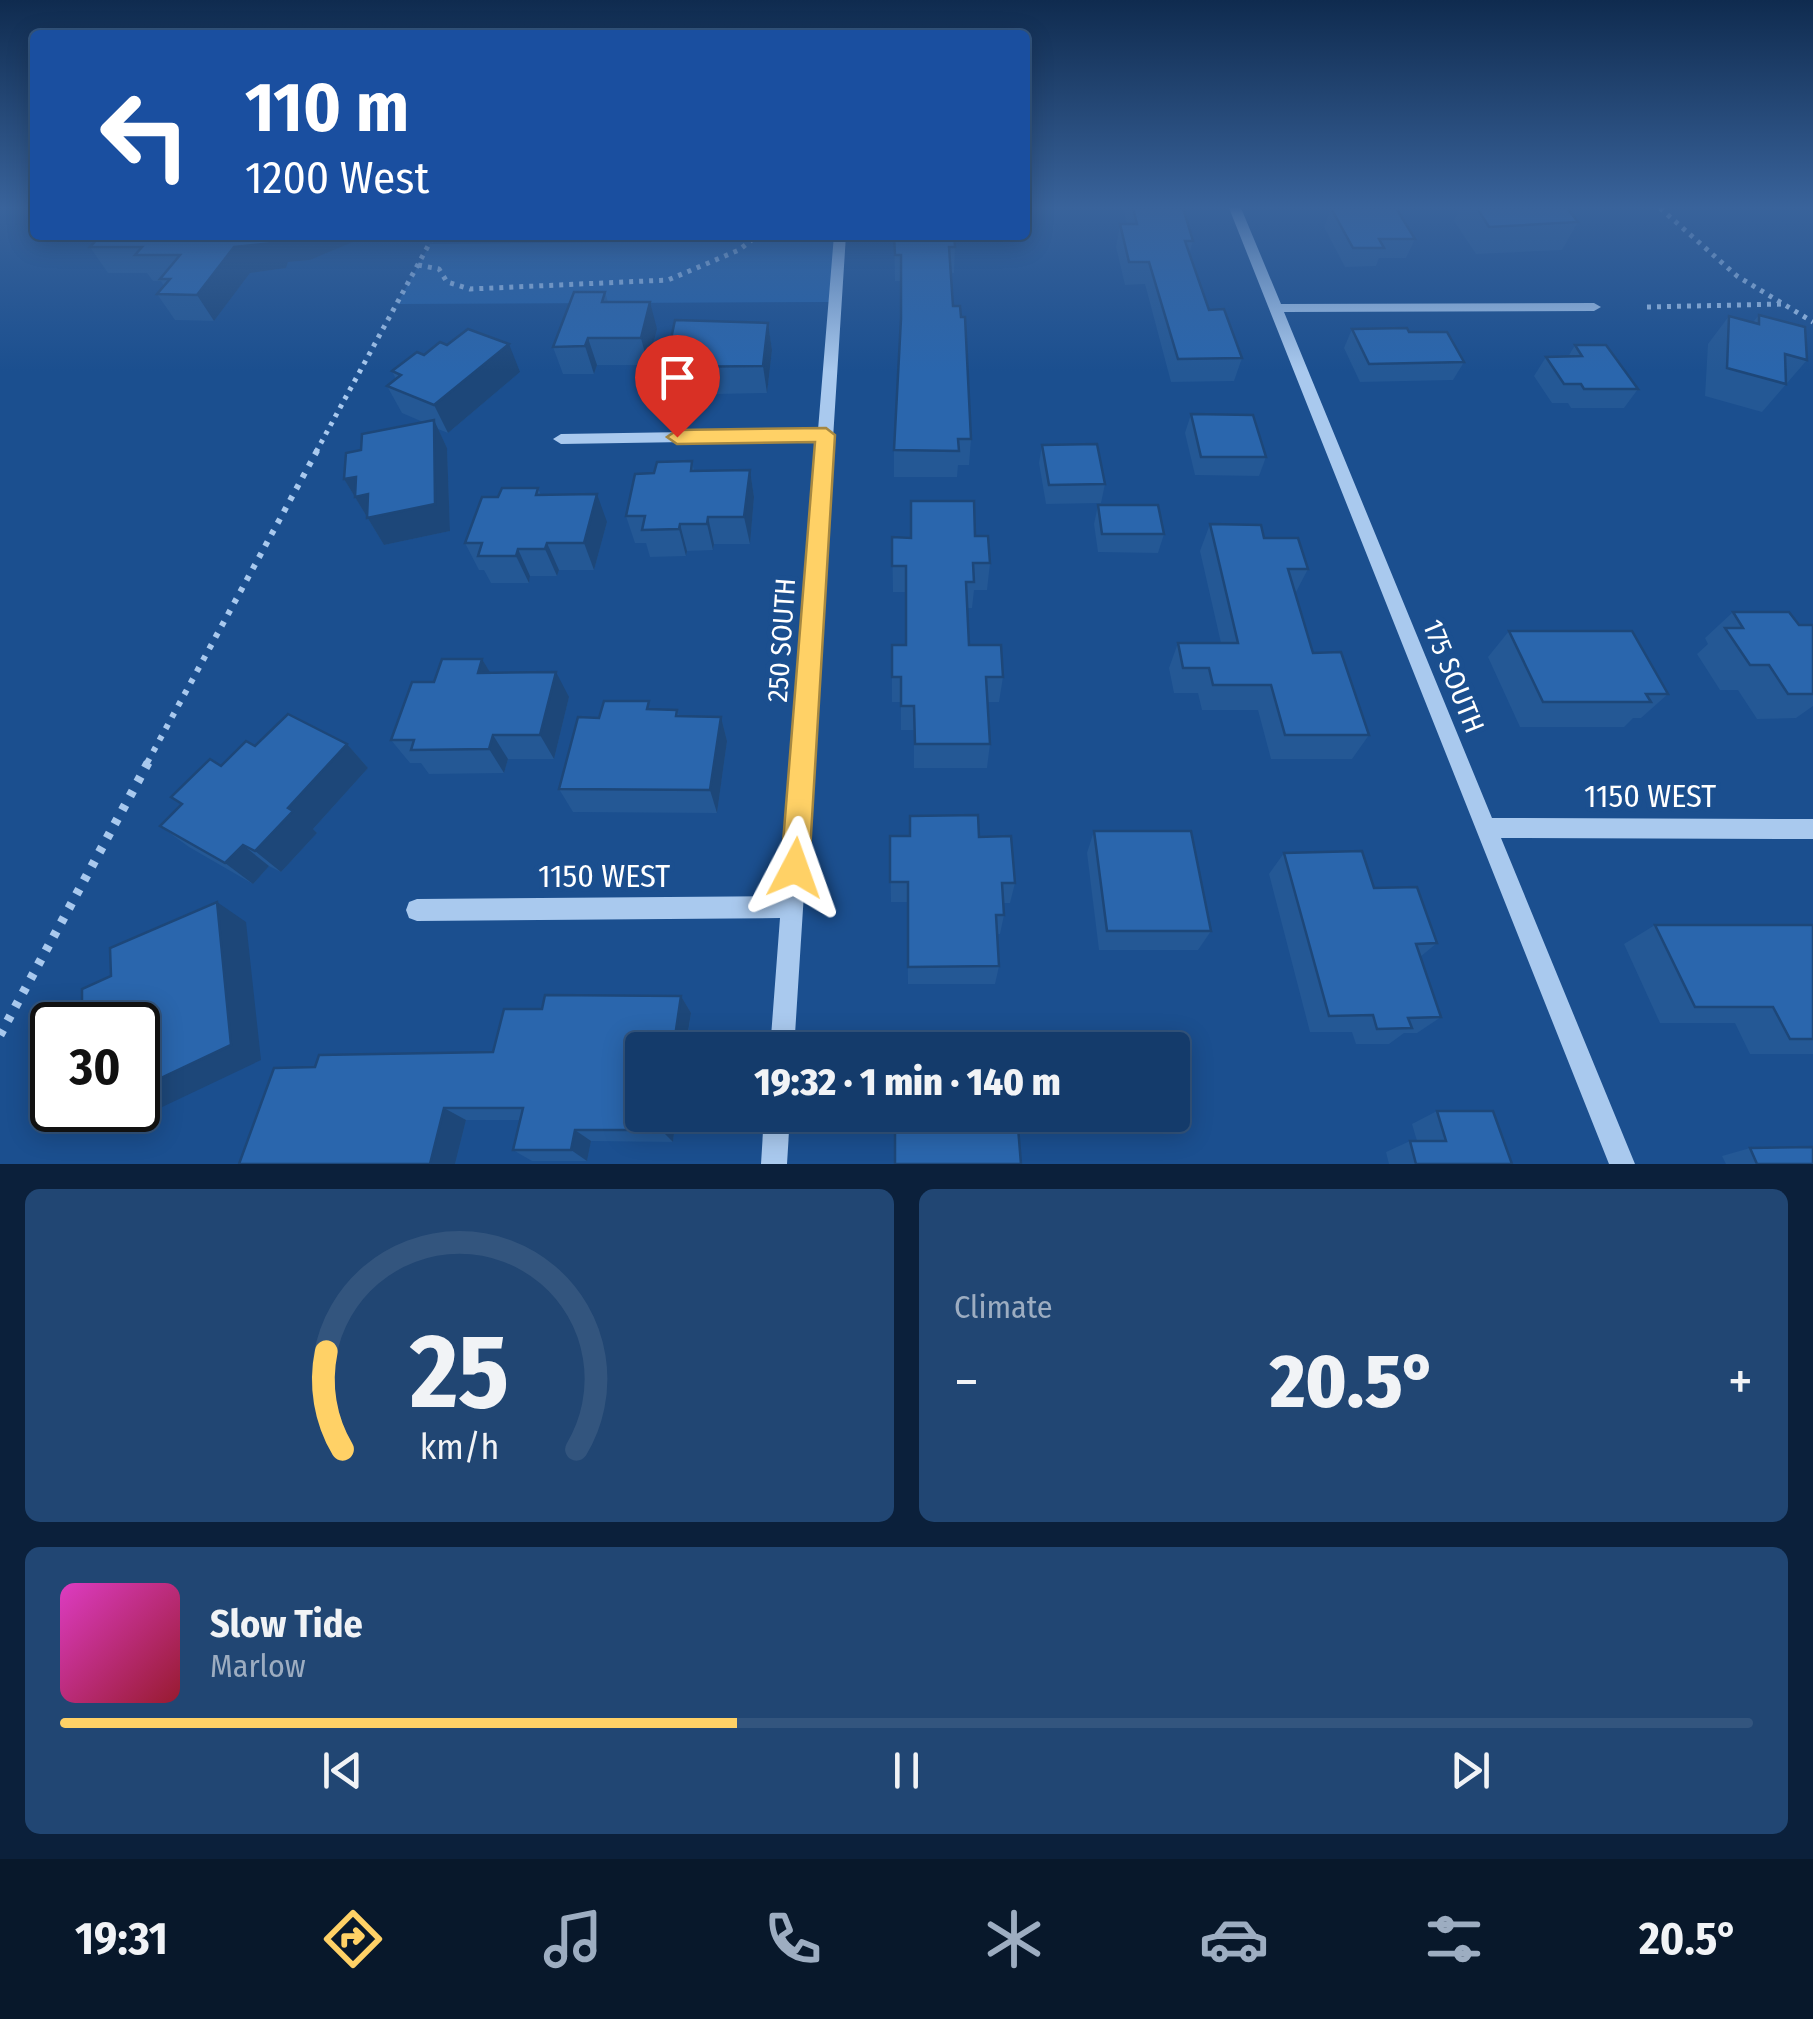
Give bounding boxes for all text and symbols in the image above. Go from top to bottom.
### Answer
text: 110 m [245,66,409,150]
icon: left [80,70,210,200]
text: 1200 West [245,151,429,205]
pin [635,335,720,438]
icon: arrive [650,350,705,405]
street label: 250 SOUTH [761,577,802,703]
street label: 175 SOUTH [1416,615,1491,738]
street label: 1150 WEST [1584,777,1716,815]
position arrow [743,816,847,920]
street label: 1150 WEST [538,857,670,895]
speed limit sign: 30 [30,1002,160,1132]
text: 19:32 · 1 min · 140 m [754,1059,1061,1105]
text: Climate [954,1288,1053,1326]
text: 25 [409,1310,509,1435]
text: 20.5° [1270,1337,1437,1427]
text: − [954,1349,979,1415]
text: + [1728,1349,1753,1415]
text: km/h [420,1426,499,1468]
text: Slow Tide [210,1601,363,1647]
text: Marlow [210,1647,306,1685]
icon: previous [315,1743,370,1798]
icon: pause [879,1743,934,1798]
icon: next [1443,1743,1498,1798]
icon: directions [318,1904,388,1974]
icon: music [538,1904,608,1974]
icon: phone [758,1904,828,1974]
icon: climate [979,1904,1049,1974]
icon: car [1199,1904,1269,1974]
icon: filters [1419,1904,1489,1974]
text: 19:31 [75,1912,168,1966]
text: 20.5° [1639,1912,1738,1966]

